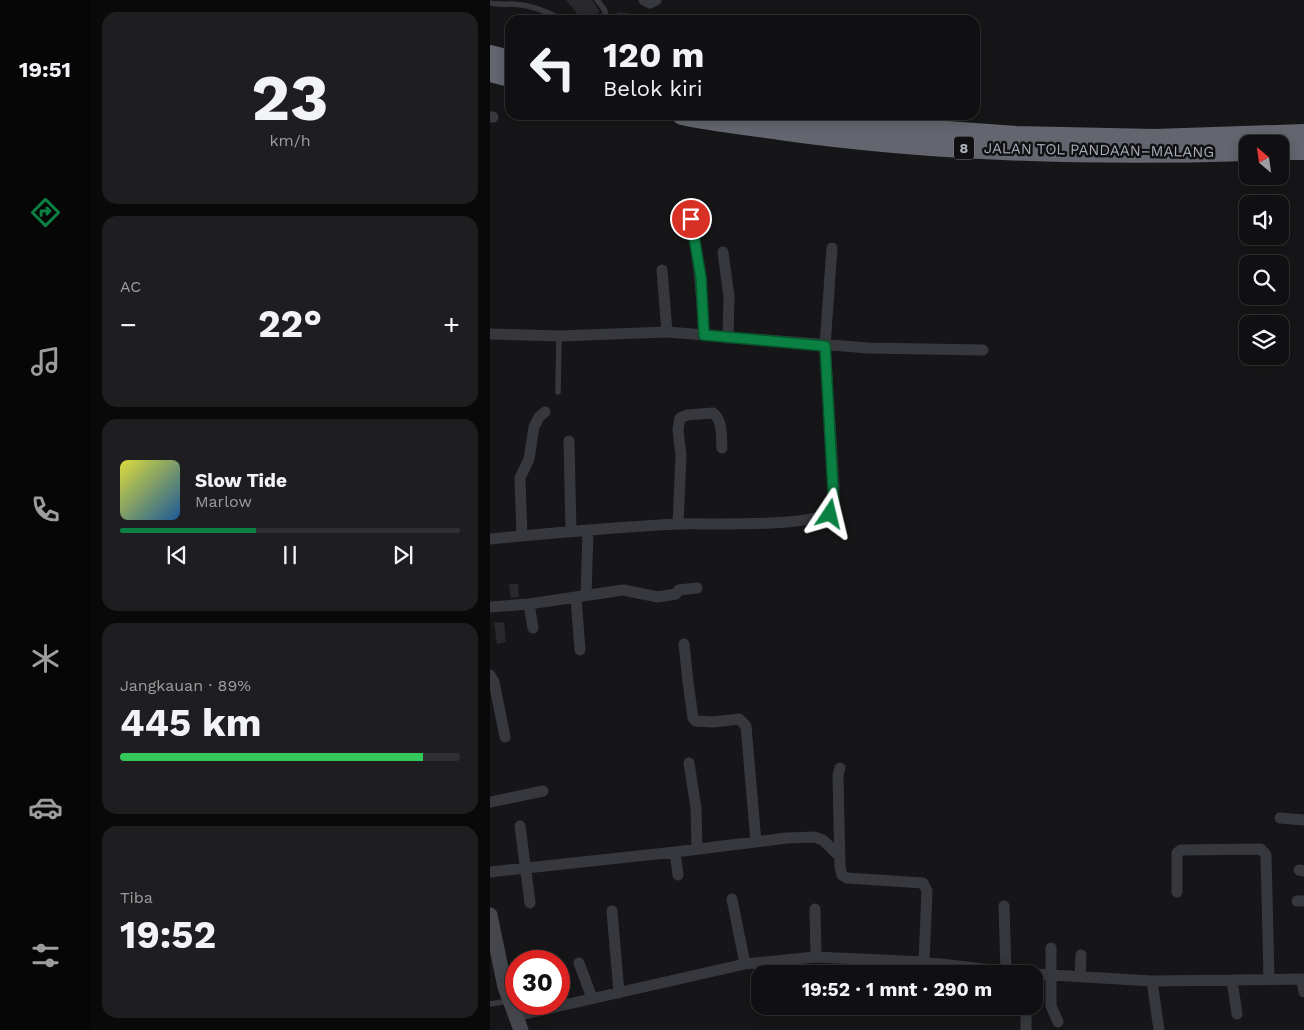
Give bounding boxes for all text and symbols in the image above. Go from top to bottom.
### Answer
text: 120 m [603,34,704,76]
icon: left [520,35,585,100]
text: 19:51 [19,57,71,82]
text: 23 [251,60,329,136]
text: Belok kiri [603,76,703,101]
text: km/h [269,131,311,150]
north arrow [1239,135,1289,185]
map controls [1239,135,1289,365]
road number: 8 [954,136,974,160]
street label: JALAN TOL PANDAAN–MALANG [984,139,1214,161]
icon: directions [28,195,63,230]
button: sound [1239,195,1289,245]
pin [670,198,712,240]
icon: arrive [677,205,705,233]
button: search [1239,255,1289,305]
text: AC [120,277,141,296]
text: 22° [258,302,322,346]
text: − [120,308,137,341]
text: + [443,308,460,341]
button: layers [1239,315,1289,365]
icon: music [28,344,63,379]
text: Slow Tide [195,469,287,492]
position arrow [803,487,855,539]
icon: phone [28,492,63,527]
text: Marlow [195,492,252,511]
icon: previous [163,541,191,569]
icon: pause [276,541,304,569]
icon: next [389,541,417,569]
icon: climate [28,641,63,676]
text: Jangkauan · 89% [120,676,251,695]
text: 445 km [120,701,262,745]
icon: car [28,790,63,825]
text: Tiba [120,888,153,907]
text: 19:52 [120,913,216,957]
icon: filters [28,938,63,973]
speed limit sign: 30 [505,950,570,1015]
text: 19:52 · 1 mnt · 290 m [802,978,992,1001]

